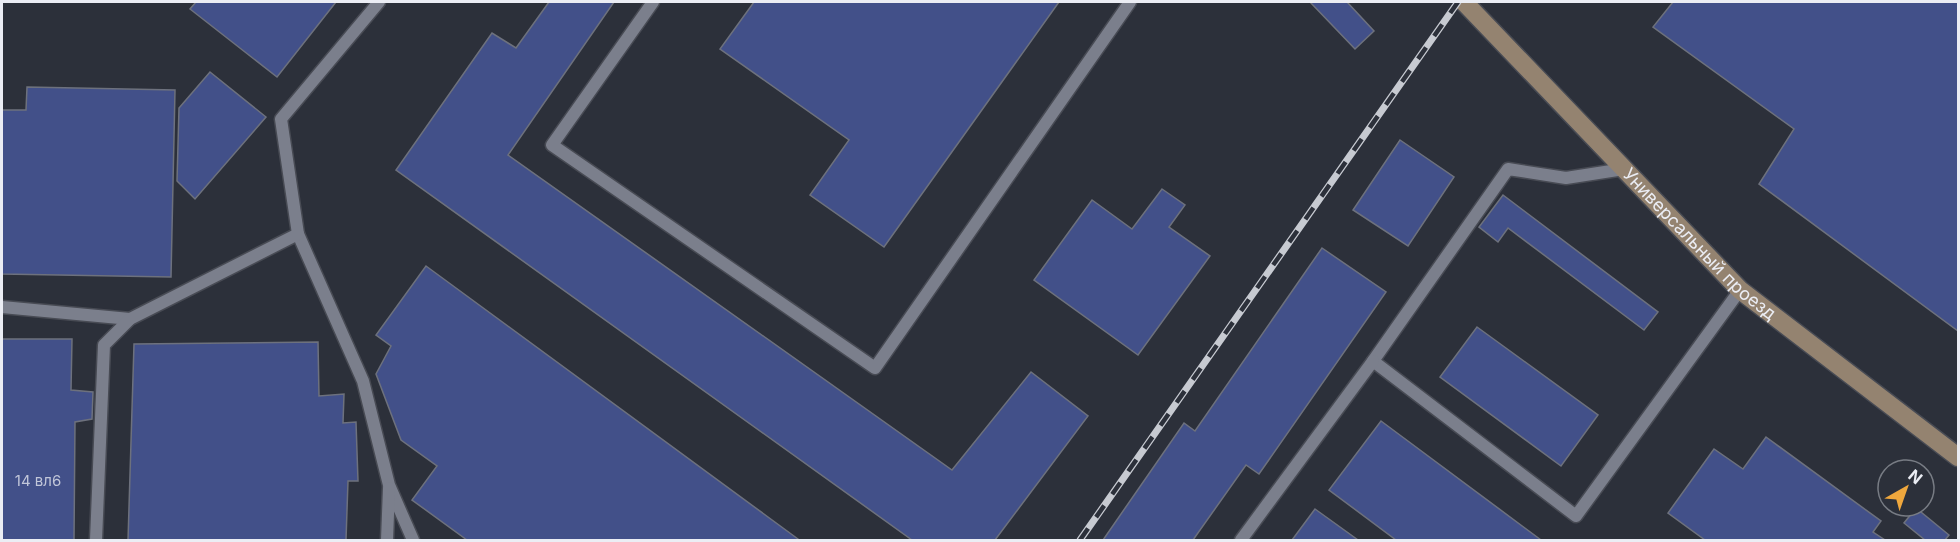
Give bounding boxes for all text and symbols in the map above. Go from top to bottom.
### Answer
street label: Универсальный проезд [1619,164,1781,324]
north arrow [1876,458,1936,518]
text: N [1905,465,1927,488]
house number: 14 вл6 [15,471,61,490]

